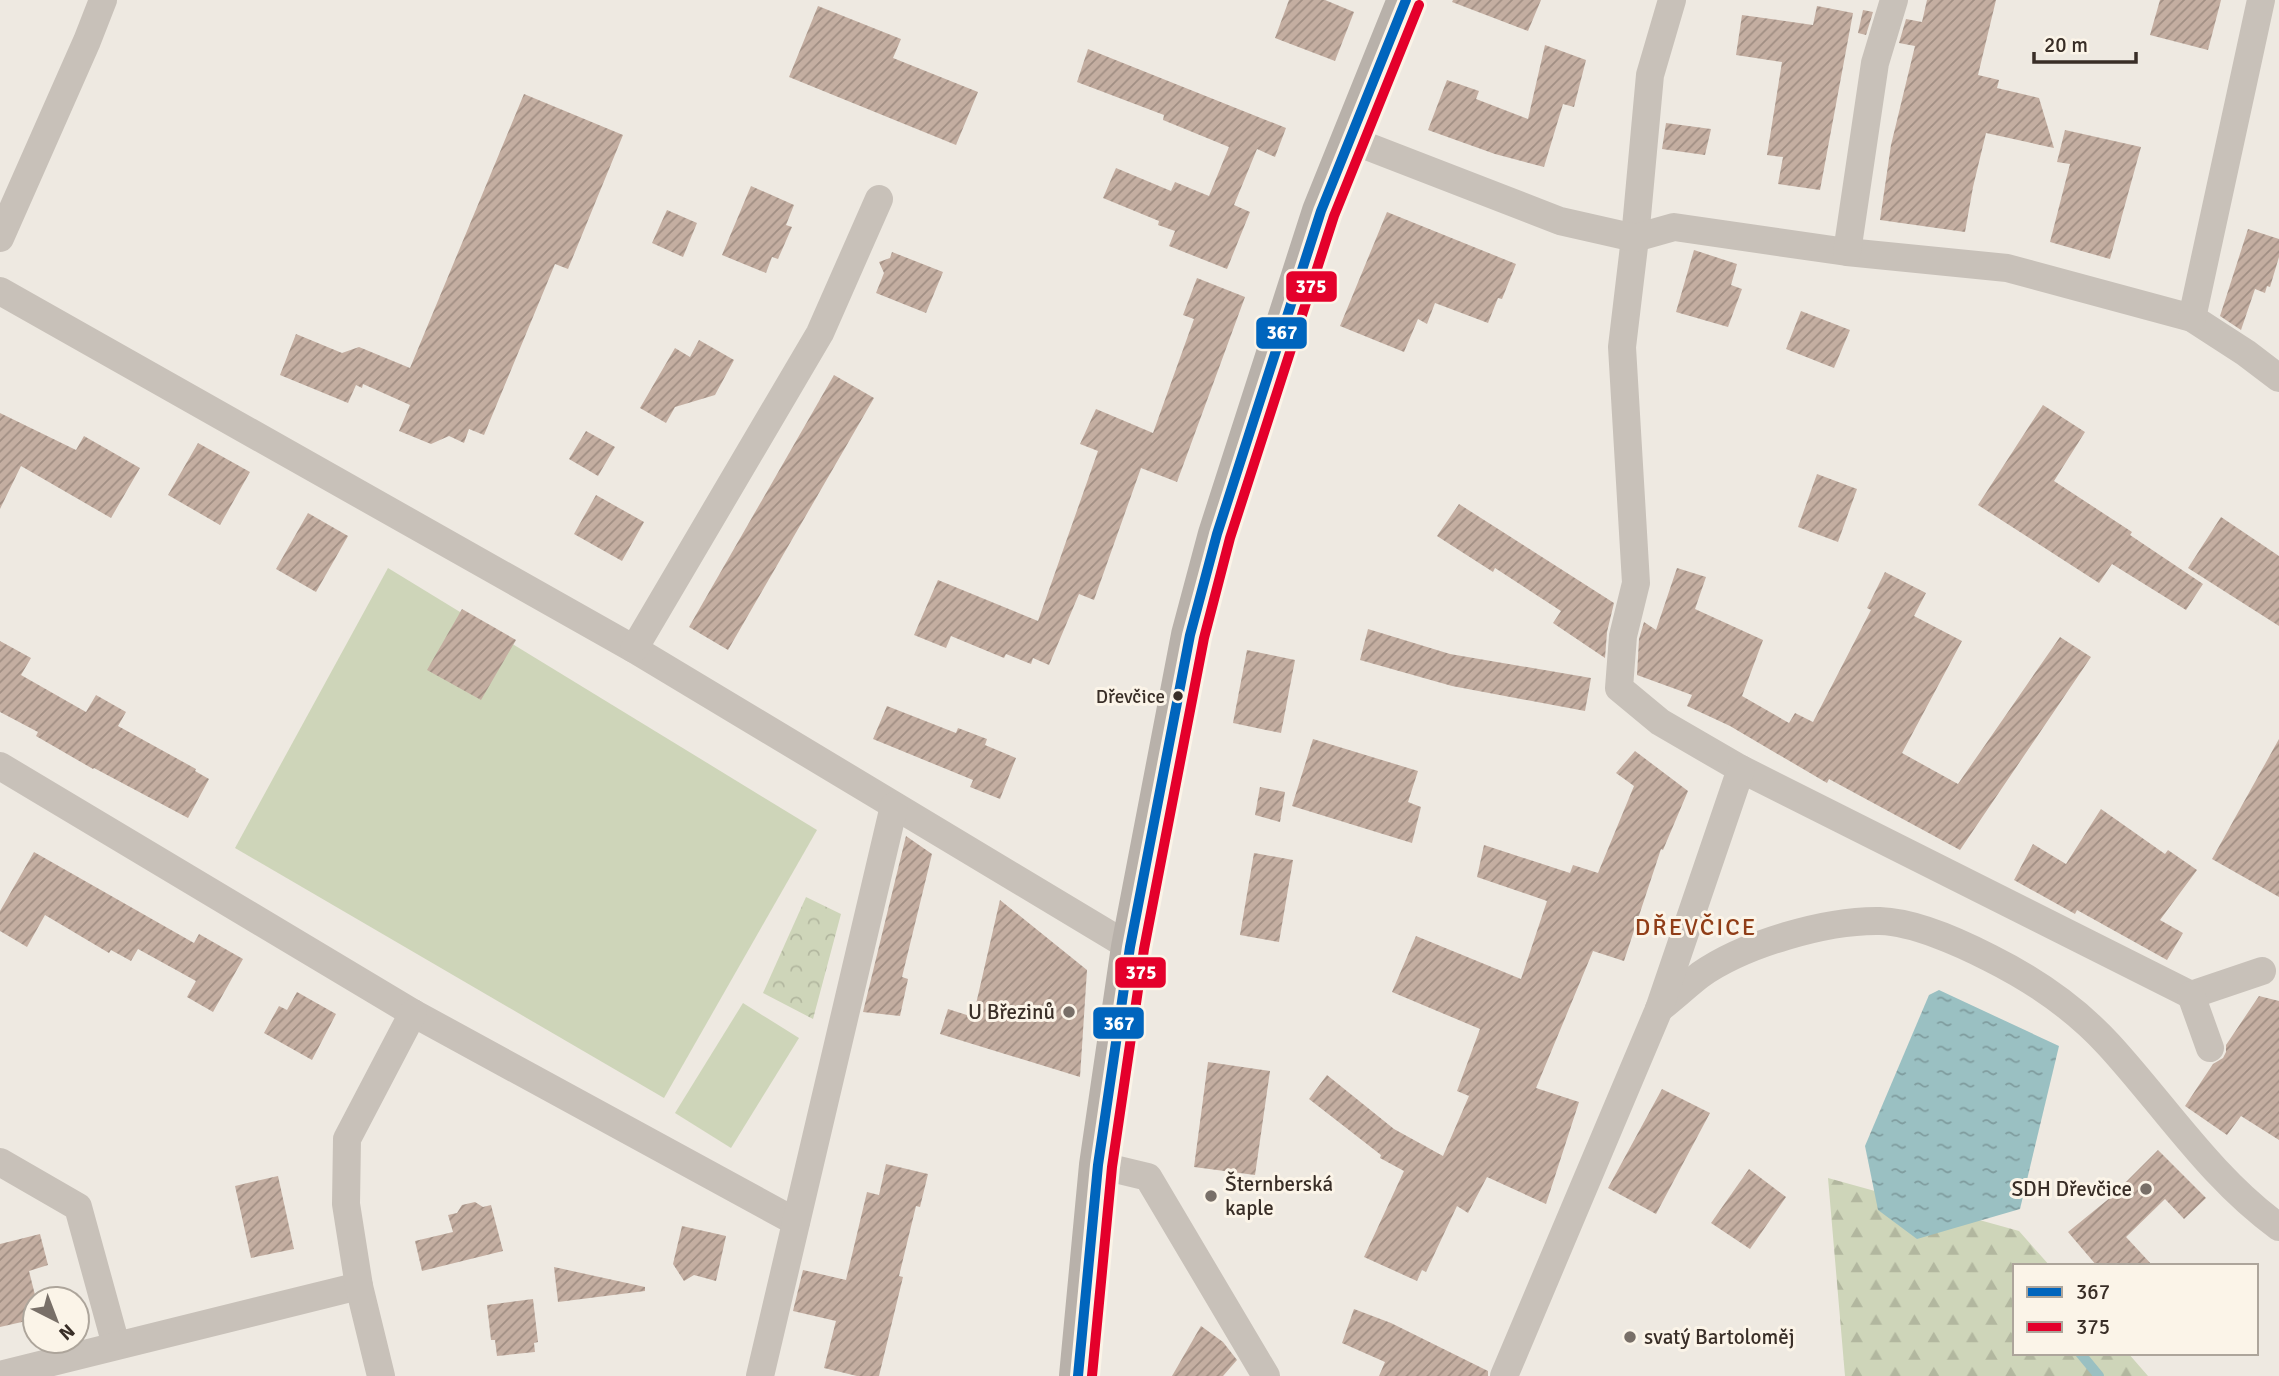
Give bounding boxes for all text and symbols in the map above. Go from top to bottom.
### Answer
scale bar [2034,21,2136,65]
text: 20 m [2044,32,2088,58]
line badge: 375 [1285,270,1338,303]
text: 375 [1296,275,1326,299]
line badge: 367 [1255,316,1308,350]
text: 367 [1267,321,1297,345]
place label: Dřevčice [1096,685,1165,709]
marker: Dřevčice [1171,689,1185,703]
district label: DŘEVČICE [1635,912,1757,942]
line badge: 375 [1114,956,1167,989]
text: 375 [1126,961,1156,985]
place label: U Březinů [968,999,1055,1025]
marker: U Březinů [1061,1004,1077,1020]
line badge: 367 [1092,1006,1145,1040]
text: 367 [1104,1012,1134,1036]
place label: Šternberská kaple [1225,1171,1333,1221]
place label: SDH Dřevčice [2011,1176,2132,1202]
marker: SDH Dřevčice [2138,1181,2154,1197]
marker: Šternberská kaple [1203,1188,1219,1204]
legend [2013,1264,2258,1355]
text: 367 [2076,1279,2110,1305]
north arrow [21,1285,91,1355]
text: 375 [2076,1314,2110,1340]
text: N [54,1319,80,1345]
place label: svatý Bartoloměj [1644,1324,1795,1350]
marker: svatý Bartoloměj [1622,1329,1638,1345]

